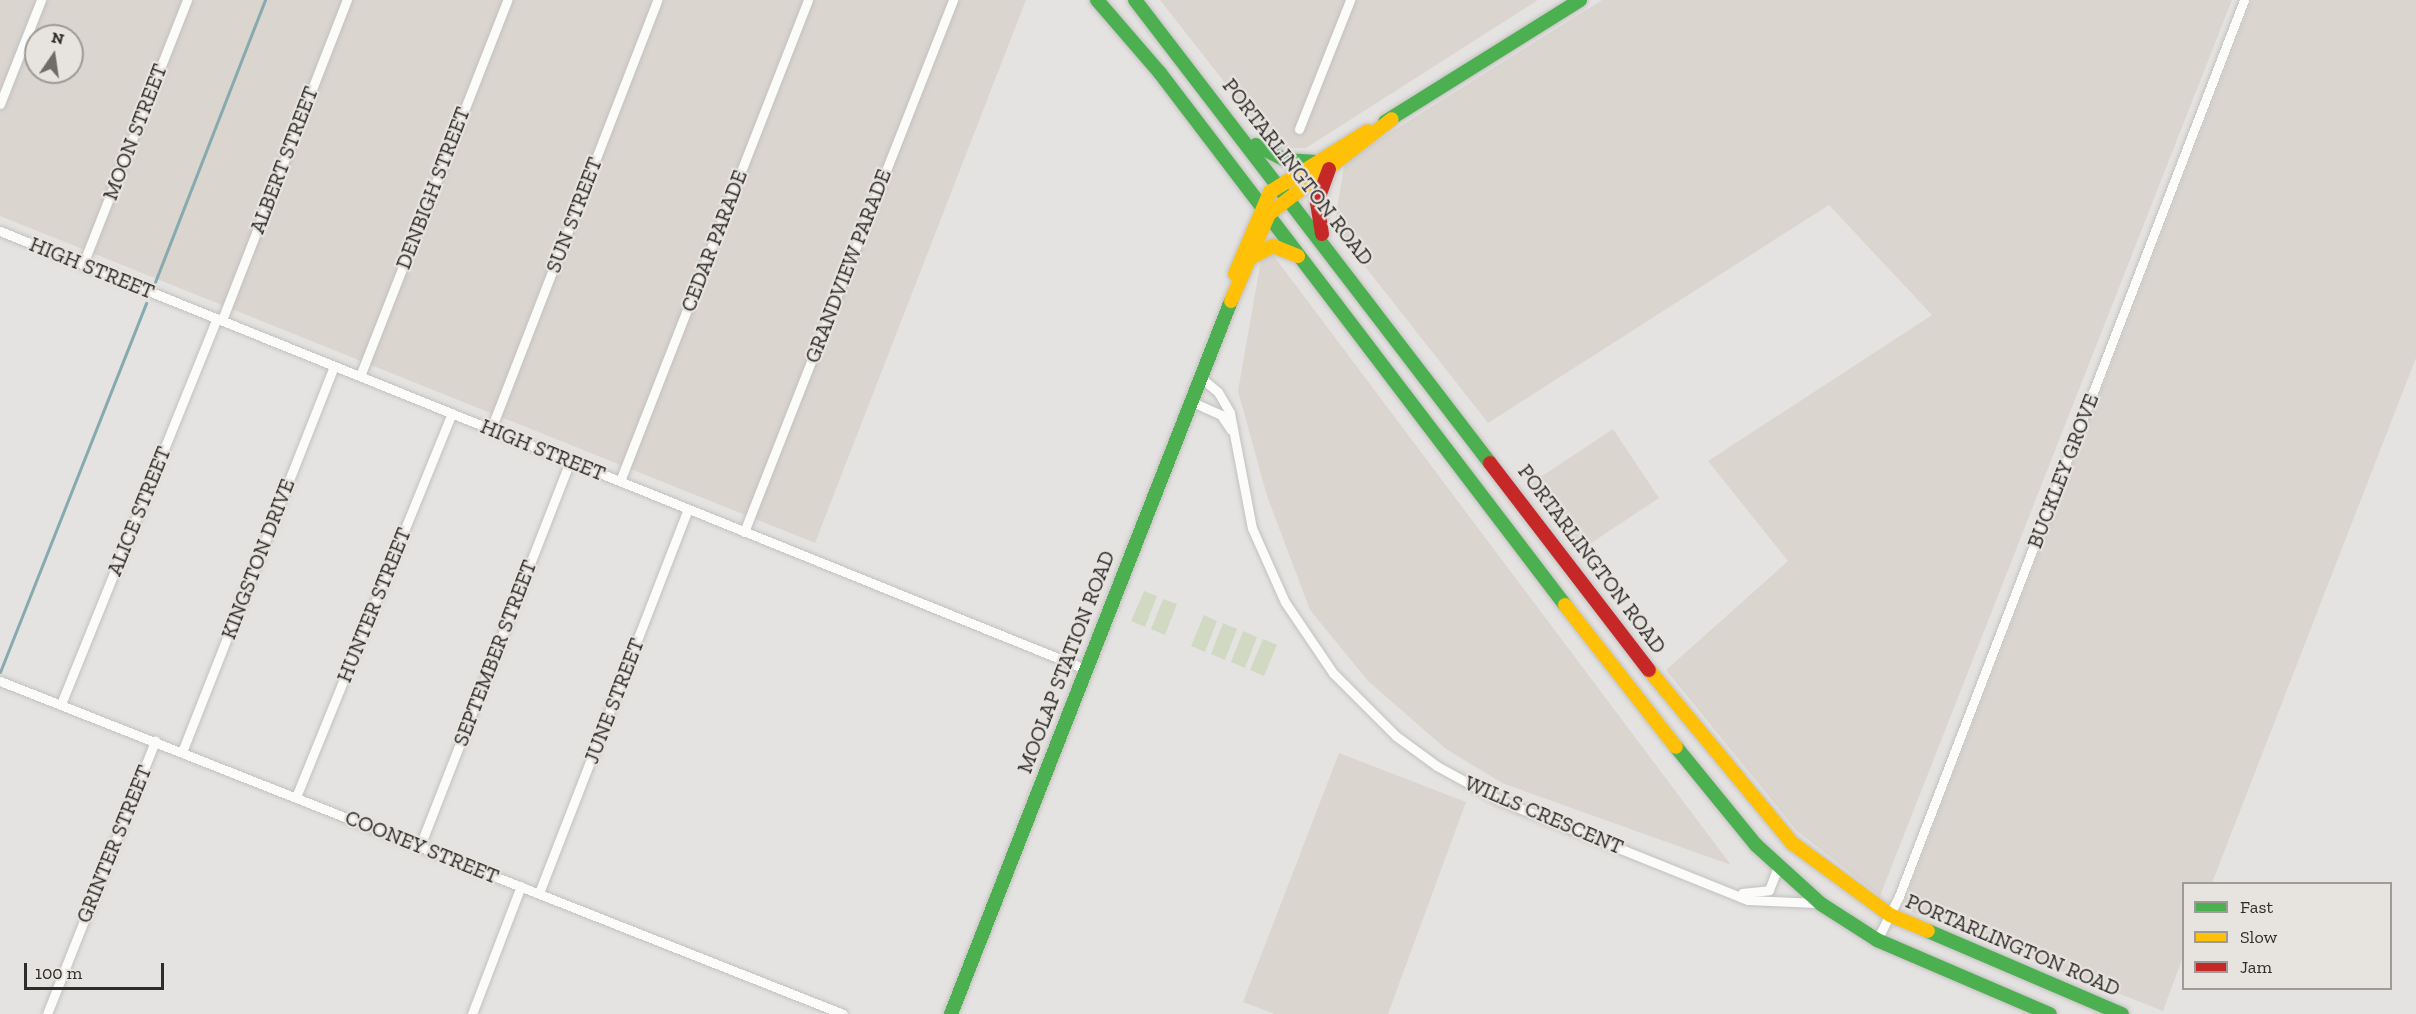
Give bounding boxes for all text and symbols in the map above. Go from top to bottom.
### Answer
north arrow [24,24,84,84]
text: N [50,27,66,49]
street label: MOON STREET [97,60,173,204]
street label: PORTARLINGTON ROAD [1217,73,1379,271]
street label: ALBERT STREET [244,83,324,237]
street label: DENBIGH STREET [390,103,476,273]
street label: SUN STREET [540,154,608,276]
street label: GRANDVIEW PARADE [799,165,897,367]
street label: CEDAR PARADE [675,167,753,315]
street label: HIGH STREET [26,232,158,304]
street label: BUCKLEY GROVE [2022,390,2104,552]
street label: HIGH STREET [477,414,609,486]
street label: ALICE STREET [102,443,176,579]
street label: PORTARLINGTON ROAD [1513,459,1671,659]
street label: KINGSTON DRIVE [216,475,300,643]
street label: HUNTER STREET [332,524,416,686]
street label: MOOLAP STATION ROAD [1012,547,1120,777]
street label: SEPTEMBER STREET [448,556,542,750]
street label: JUNE STREET [579,635,649,767]
street label: GRINTER STREET [71,762,157,926]
street label: WILLS CRESCENT [1461,770,1627,860]
street label: COONEY STREET [341,805,503,889]
legend [2182,882,2392,990]
street label: PORTARLINGTON ROAD [1902,888,2124,1002]
text: Fast [2240,896,2273,918]
text: Slow [2240,926,2277,948]
scale bar [27,951,166,989]
text: Jam [2240,956,2272,978]
text: 100 m [35,962,82,984]

